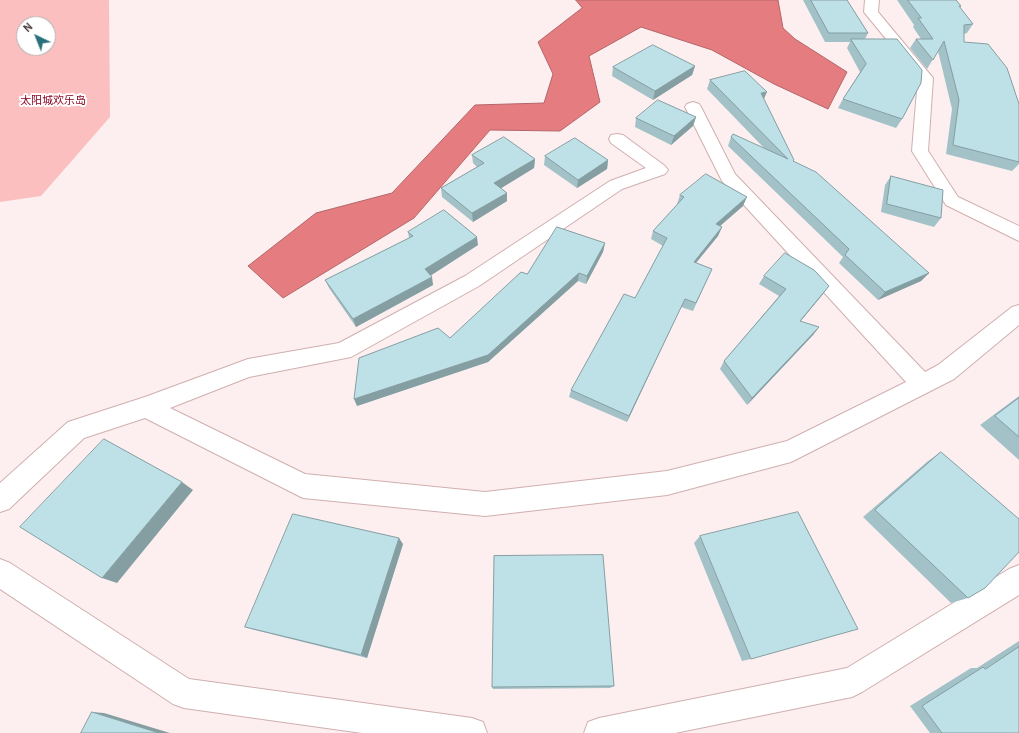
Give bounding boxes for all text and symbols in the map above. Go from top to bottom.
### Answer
north arrow [16,16,56,56]
text: N [21,20,35,35]
park label: 太阳城欢乐岛 [20,94,86,108]

